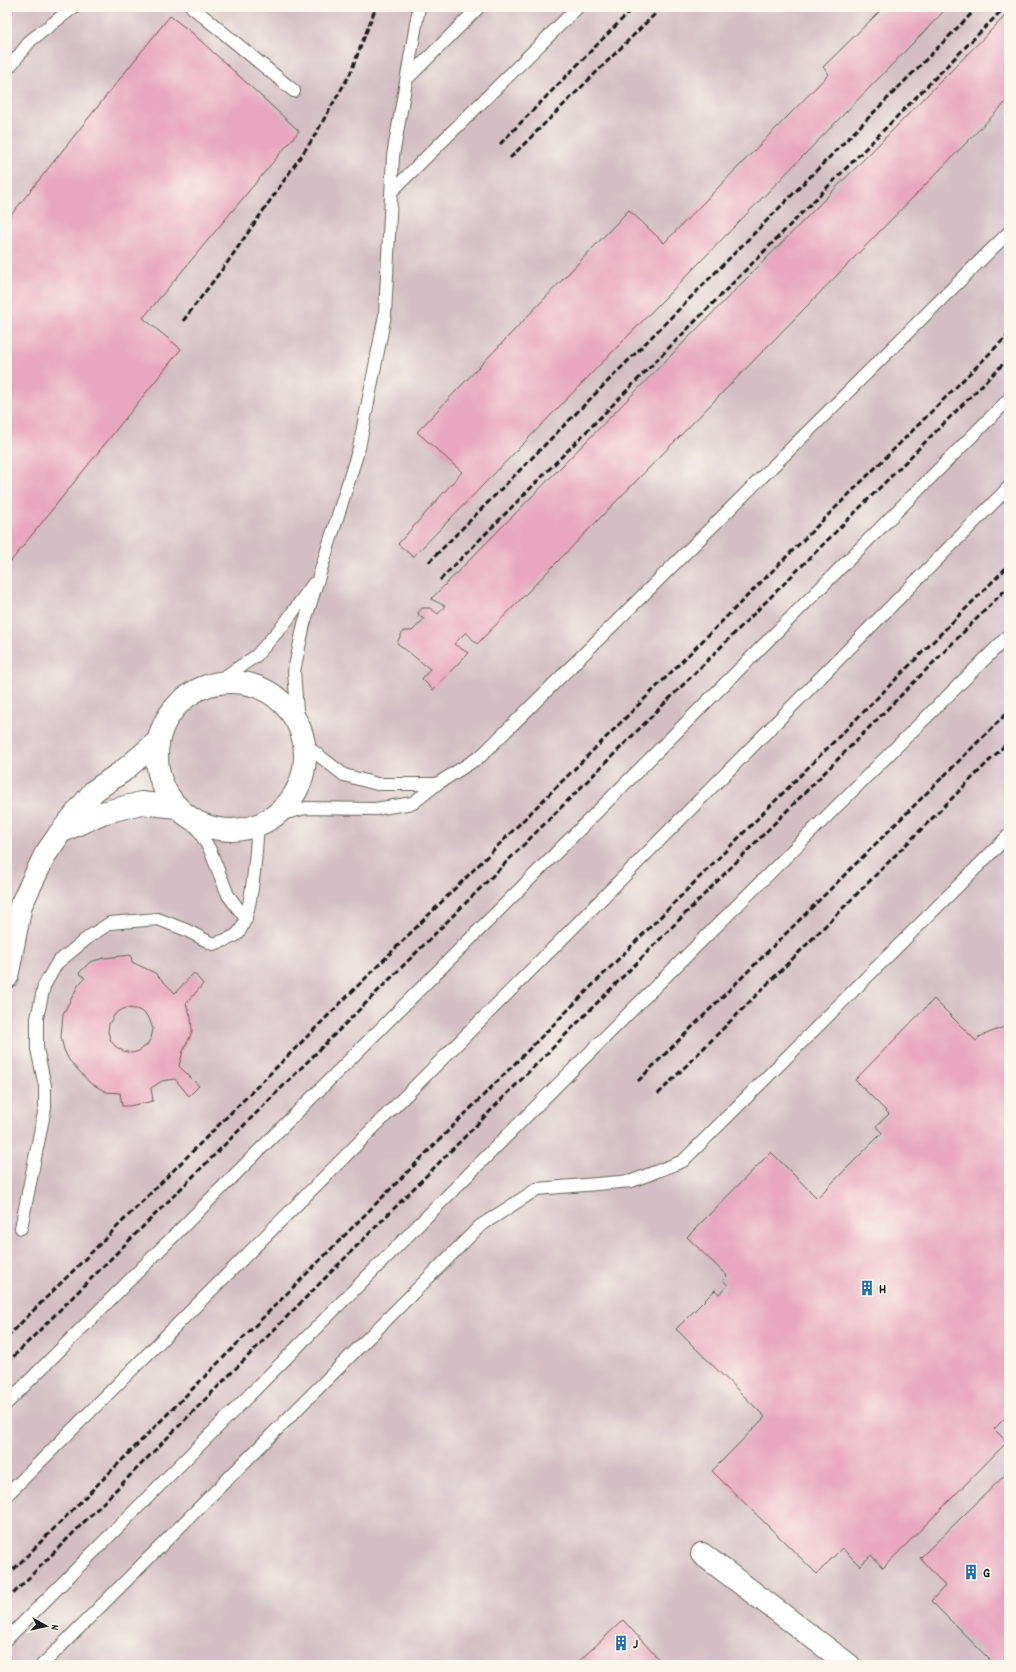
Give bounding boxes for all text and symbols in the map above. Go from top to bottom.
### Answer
building icon: H [858,1279,876,1297]
place label: H [879,1280,886,1300]
building icon: G [962,1563,980,1581]
place label: G [983,1564,990,1584]
north arrow [26,1606,66,1646]
text: N [46,1623,62,1631]
building icon: J [612,1634,630,1652]
place label: J [633,1635,638,1655]

